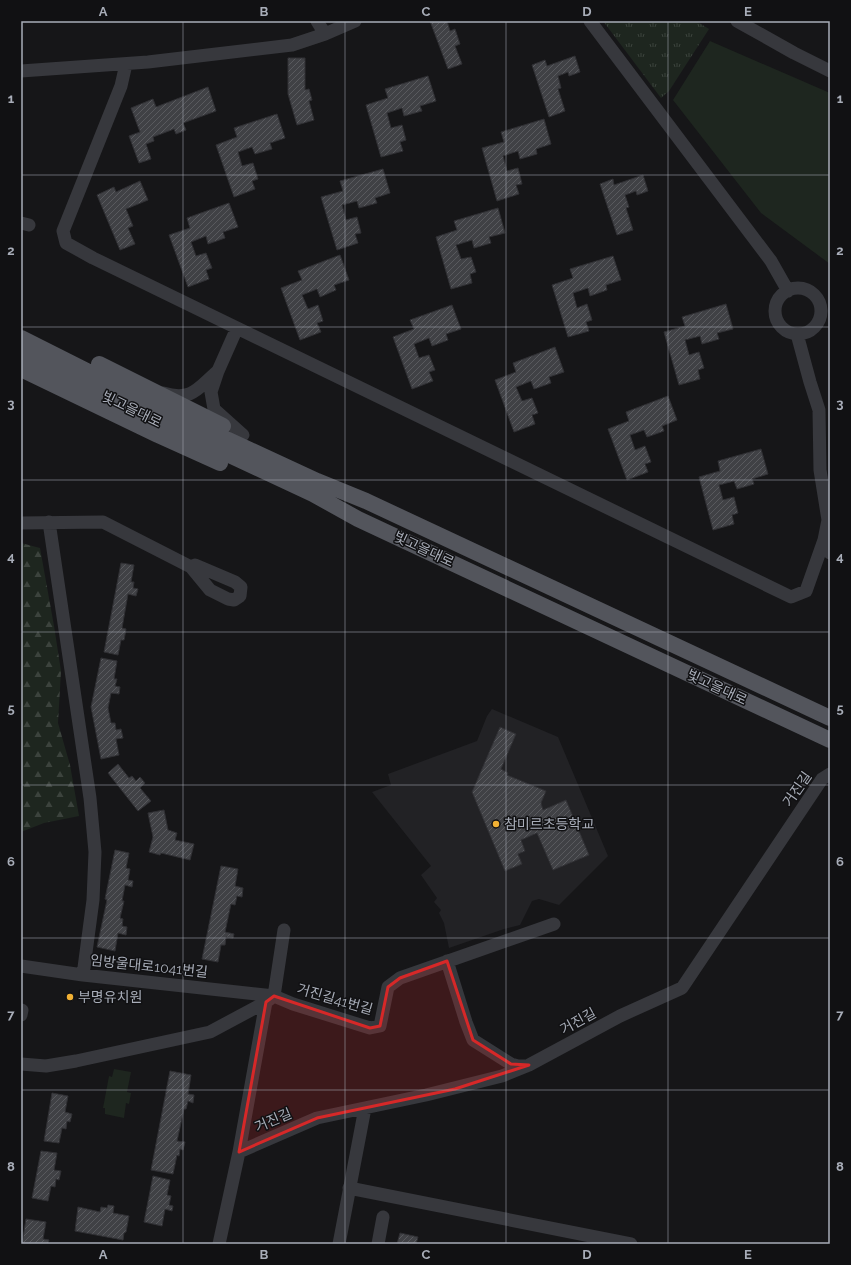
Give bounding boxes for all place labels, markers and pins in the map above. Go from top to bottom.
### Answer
place label: 참미르초등학교 [504,816,594,832]
marker: 참미르초등학교 [491,819,501,829]
place label: 부명유치원 [78,989,142,1005]
marker: 부명유치원 [65,992,75,1002]

